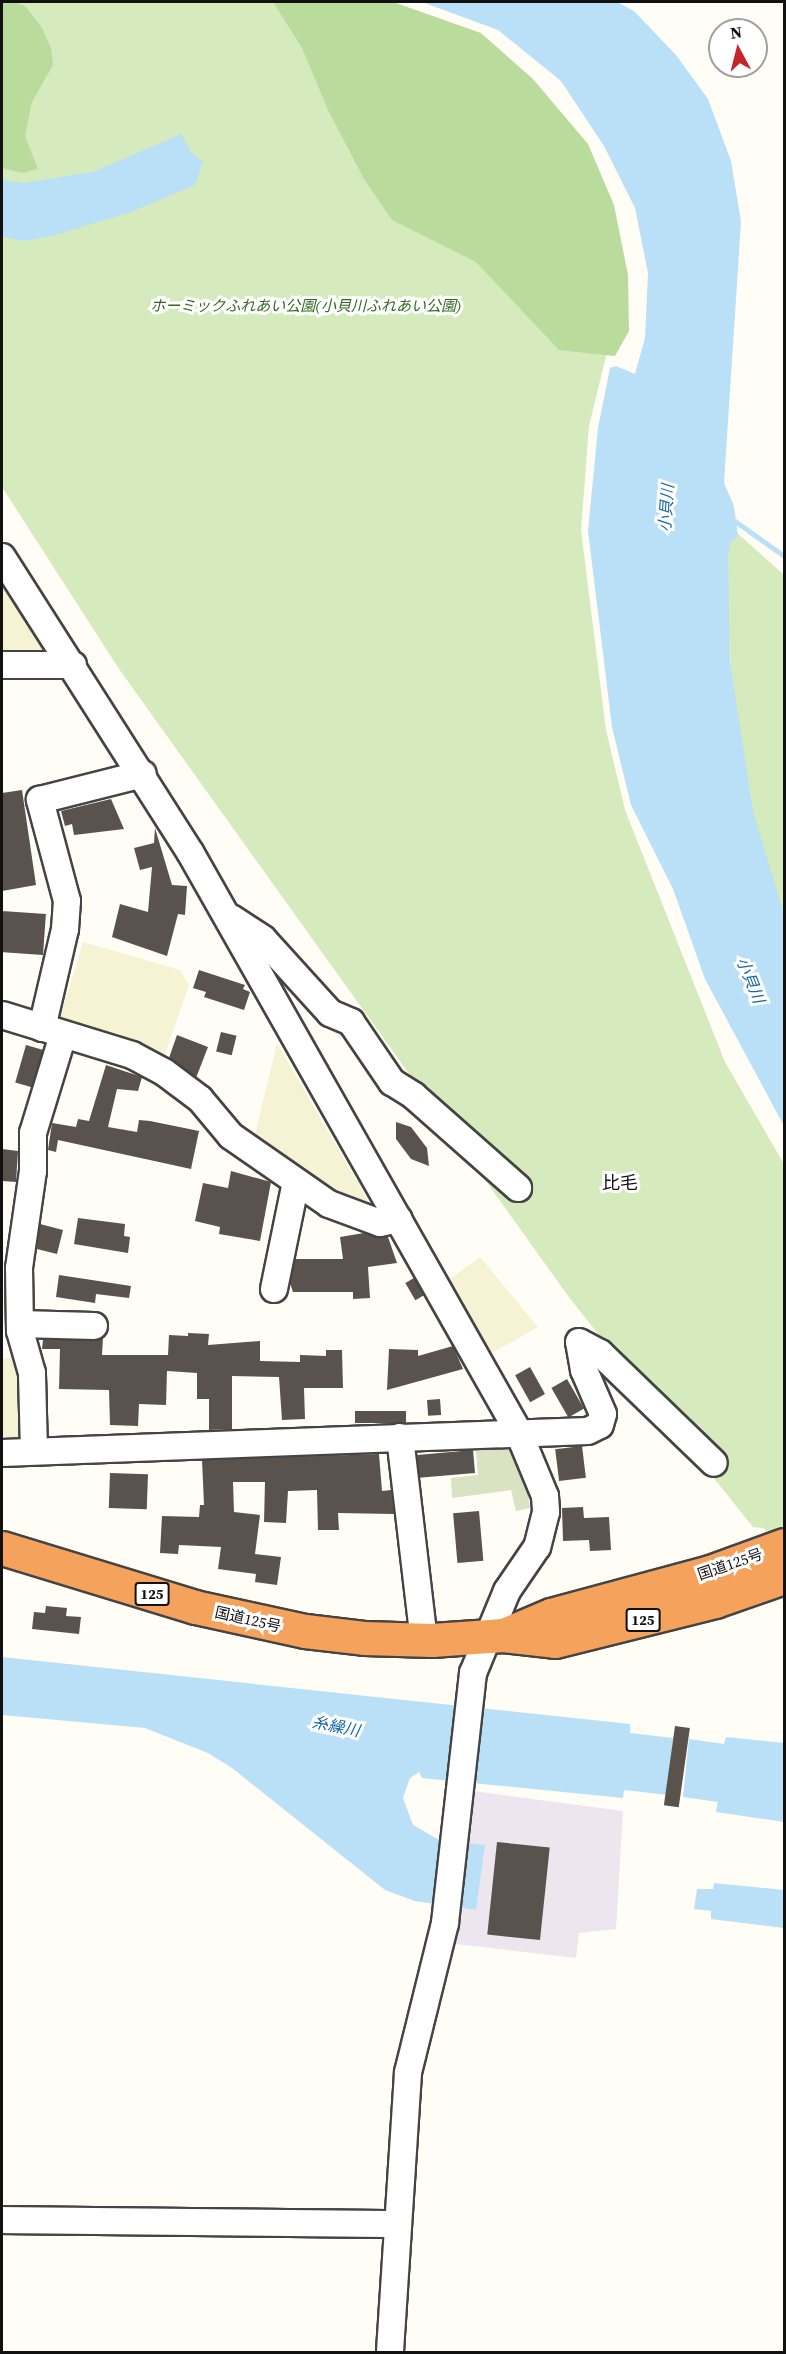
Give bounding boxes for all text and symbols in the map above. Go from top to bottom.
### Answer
north arrow [708,18,768,78]
text: N [729,20,743,44]
park label: ホーミックふれあい公園(小貝川ふれあい公園) [150,297,462,315]
water label: 小貝川 [655,483,677,533]
water label: 小貝川 [733,954,769,1006]
district label: 比毛 [602,1172,638,1194]
street label: 国道125号 [695,1545,765,1583]
road number: 125 [134,1583,170,1605]
street label: 国道125号 [213,1603,283,1635]
road number: 125 [625,1609,661,1631]
water label: 糸繰川 [311,1712,361,1740]

